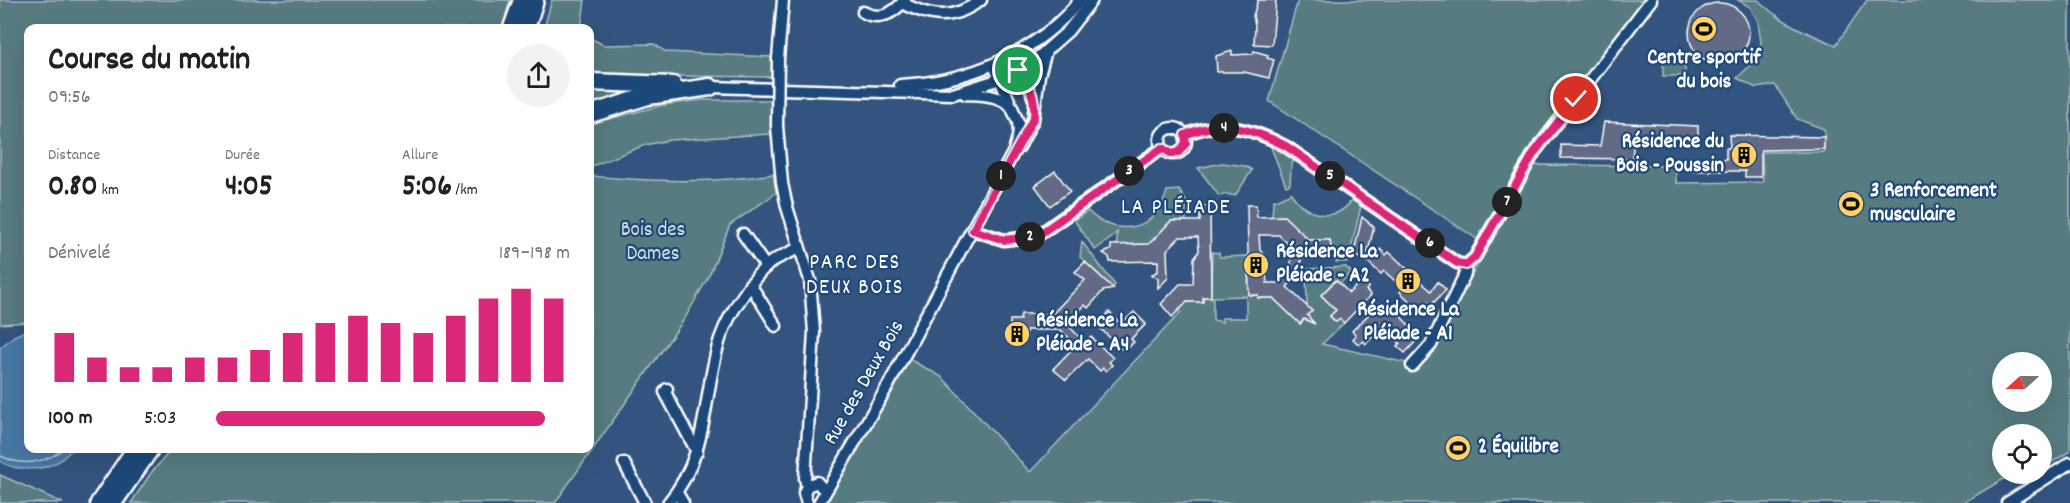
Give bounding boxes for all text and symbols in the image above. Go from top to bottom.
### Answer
sports icon: Centre sportif du bois [1689,14,1719,44]
text: Course du matin [48,38,250,85]
button: share [507,44,570,107]
pin [992,44,1043,95]
place label: Centre sportif du bois [1647,44,1762,98]
icon: arrive [1001,53,1034,86]
pin [1550,73,1601,124]
icon: check [1559,82,1592,115]
text: 09:56 [48,84,90,112]
pin: 4 [1209,113,1239,143]
text: 4 [1221,116,1227,139]
place label: Résidence du Bois - Poussin [1616,128,1724,182]
building icon: Résidence du Bois - Poussin [1729,140,1759,170]
text: Distance [48,144,100,167]
text: Durée [225,144,260,167]
text: Allure [402,144,438,167]
pin: 3 [1114,156,1144,186]
text: 3 [1125,159,1133,182]
pin: 1 [986,161,1016,191]
pin: 5 [1315,161,1345,191]
text: 1 [999,164,1003,187]
text: 5 [1326,164,1334,187]
text: 0.80 [48,167,98,210]
text: 4:05 [225,167,273,210]
text: 5:06 [402,167,452,210]
place label: 3 Renforcement musculaire [1870,177,1997,231]
text: km [98,179,119,202]
text: /km [452,179,478,202]
pin: 7 [1492,187,1522,217]
sports icon: 3 Renforcement musculaire [1836,189,1866,219]
text: 7 [1504,190,1510,213]
district label: LA PLÉIADE [1121,193,1231,224]
park label: Bois des Dames [621,216,685,270]
pin: 2 [1015,222,1045,252]
text: 2 [1027,225,1034,248]
pin: 6 [1415,228,1445,258]
text: 6 [1426,231,1434,254]
place label: Résidence La Pléiade - A2 [1276,238,1379,292]
text: Dénivelé [48,240,110,268]
text: 189–198 m [499,240,570,268]
district label: PARC DES DEUX BOIS [806,248,904,304]
building icon: Résidence La Pléiade - A2 [1241,250,1271,280]
building icon: Résidence La Pléiade - A1 [1393,266,1423,296]
place label: Résidence La Pléiade - A1 [1357,296,1460,350]
place label: Résidence La Pléiade - A4 [1036,307,1139,361]
street label: Rue des Deux Bois [817,315,913,451]
building icon: Résidence La Pléiade - A4 [1002,319,1032,349]
north arrow [1992,352,2052,412]
map controls [1992,352,2052,484]
text: 100 m [48,405,93,433]
text: 5:03 [144,405,176,433]
button: locate [1992,424,2052,484]
sports icon: 2 Équilibre [1443,433,1473,463]
place label: 2 Équilibre [1478,433,1559,463]

